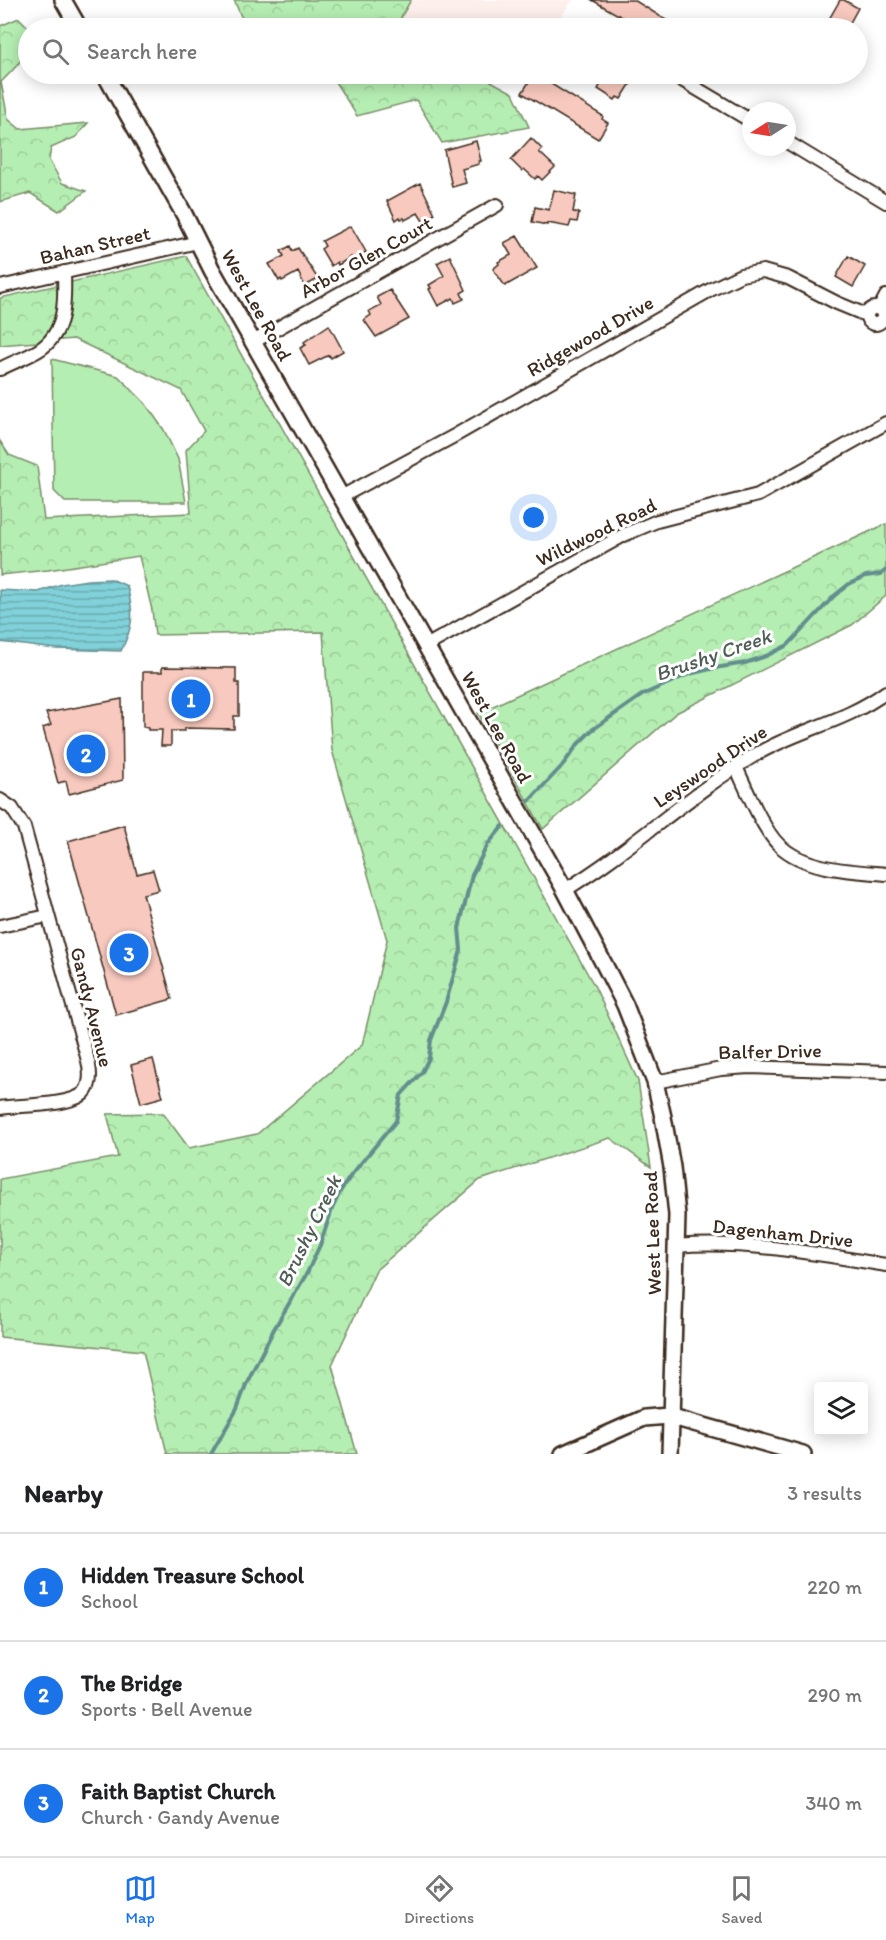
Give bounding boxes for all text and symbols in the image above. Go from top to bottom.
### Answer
search box [18,18,868,84]
icon: search [39,35,72,68]
text: Search here [87,38,197,65]
north arrow [742,102,796,156]
street label: Arbor Glen Court [296,211,436,303]
street label: Bahan Street [38,221,153,269]
street label: West Lee Road [216,245,298,365]
street label: Ridgewood Drive [522,290,658,382]
street label: Wildwood Road [532,492,660,571]
your location [519,503,548,532]
water label: Brushy Creek [652,623,775,686]
street label: West Lee Road [456,667,538,787]
pin: 1 [172,676,210,722]
street label: Leyswood Drive [649,719,771,813]
pin: 2 [66,732,106,777]
pin: 3 [110,930,148,976]
street label: Gandy Avenue [66,945,118,1069]
street label: Balfer Drive [718,1038,822,1064]
water label: Brushy Creek [271,1170,347,1291]
street label: West Lee Road [638,1171,666,1295]
street label: Dagenham Drive [712,1214,854,1252]
map controls [814,1382,868,1436]
button: layers [814,1382,868,1436]
text: Nearby [24,1477,103,1509]
text: 3 results [787,1481,862,1505]
text: Hidden Treasure School [81,1562,304,1589]
text: 1 [39,1575,48,1599]
text: 220 m [807,1575,862,1599]
text: School [81,1589,138,1613]
text: The Bridge [81,1670,182,1697]
text: 2 [38,1683,49,1707]
text: 290 m [807,1683,862,1707]
text: Sports · Bell Avenue [81,1697,253,1721]
text: Faith Baptist Church [81,1778,275,1805]
text: 3 [38,1791,49,1815]
text: 340 m [805,1791,862,1815]
text: Church · Gandy Avenue [81,1805,280,1829]
tab: Map [124,1872,157,1927]
tab: Directions [404,1872,474,1927]
tab: Saved [722,1872,762,1927]

